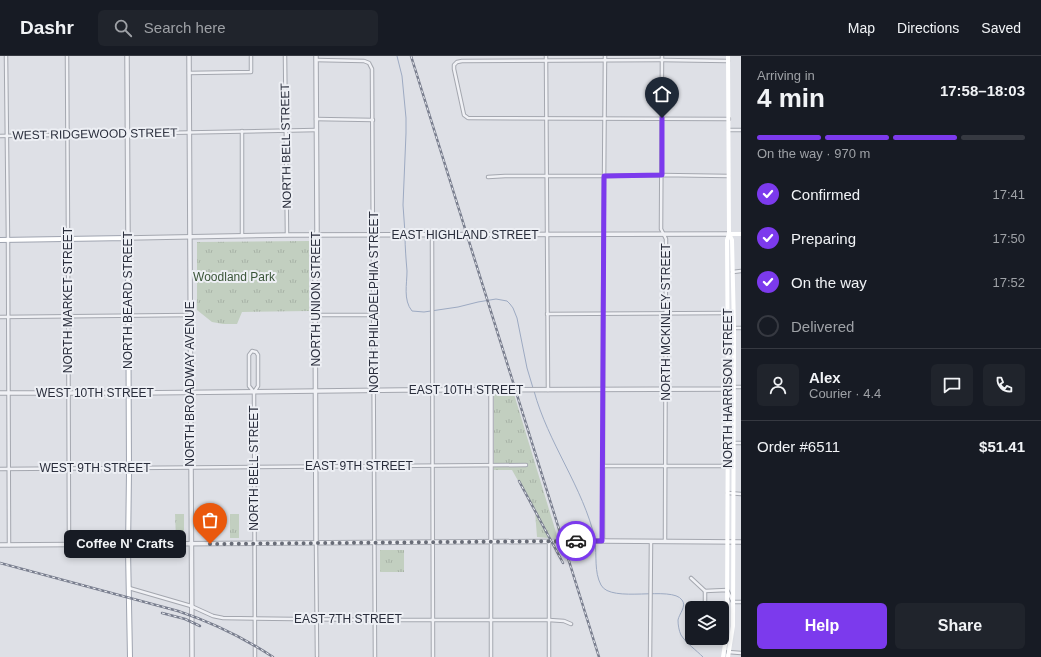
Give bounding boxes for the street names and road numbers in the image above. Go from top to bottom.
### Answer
street label: NORTH BELL STREET [278,83,294,209]
street label: WEST RIDGEWOOD STREET [12,126,178,142]
street label: NORTH PHILADELPHIA STREET [367,210,381,393]
street label: NORTH MARKET STREET [61,226,75,373]
street label: EAST HIGHLAND STREET [391,228,539,242]
street label: NORTH BEARD STREET [121,230,135,369]
street label: NORTH UNION STREET [309,231,323,367]
street label: NORTH MCKINLEY STREET [659,243,673,401]
street label: NORTH BROADWAY AVENUE [183,301,197,467]
street label: NORTH HARRISON STREET [721,307,735,468]
street label: EAST 10TH STREET [409,383,524,397]
street label: WEST 10TH STREET [36,386,155,400]
street label: NORTH BELL STREET [247,405,261,531]
street label: EAST 9TH STREET [305,459,414,473]
street label: WEST 9TH STREET [39,461,151,475]
street label: EAST 7TH STREET [294,612,403,626]

